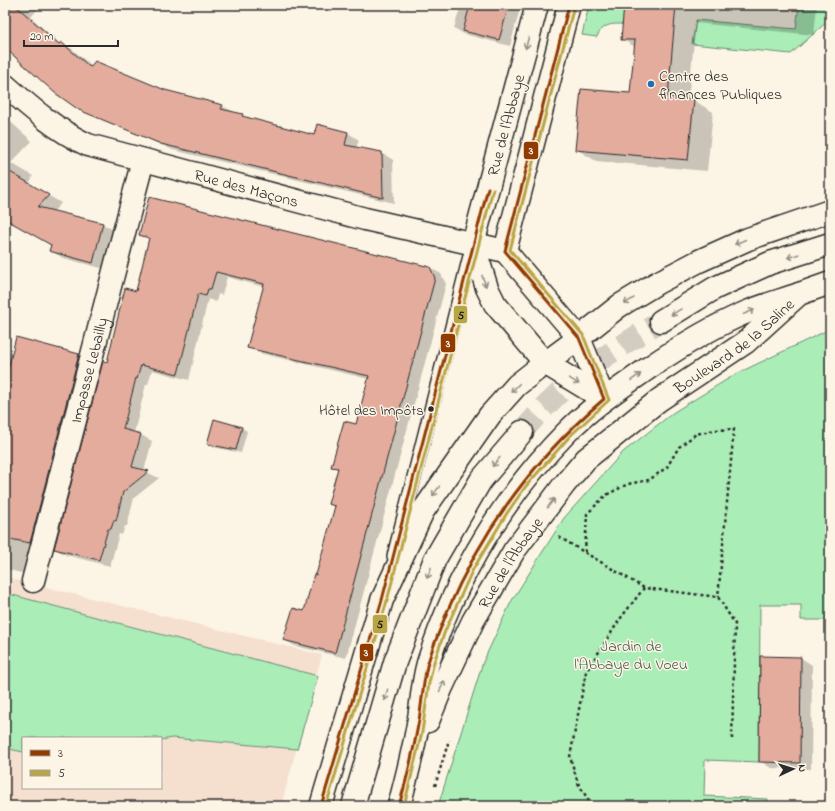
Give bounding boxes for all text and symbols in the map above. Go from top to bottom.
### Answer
scale bar [24,22,118,48]
text: 20 m [30,28,53,46]
one-way arrow [523,36,531,49]
place label: Centre des finances Publiques [659,65,782,107]
street label: Rue de l'Abbaye [482,71,532,179]
marker: Centre des finances Publiques [646,79,656,89]
line badge: 3 [523,141,539,160]
text: 3 [528,143,534,159]
street label: Rue des Maçons [191,164,301,215]
one-way arrow [735,239,747,246]
one-way arrow [787,253,800,260]
one-way arrow [481,275,489,287]
street label: Boulevard de la Saline [669,293,801,401]
one-way arrow [623,296,634,305]
line badge: 5 [453,305,468,324]
text: 5 [458,308,465,324]
one-way arrow [670,308,682,316]
one-way arrow [742,308,754,315]
street label: Impasse Lebailly [65,315,115,426]
line badge: 3 [440,333,456,353]
text: 3 [445,336,451,352]
one-way arrow [630,373,641,381]
one-way arrow [568,377,580,385]
one-way arrow [510,383,520,393]
place label: Hôtel des Impôts [319,400,424,422]
marker: Hôtel des Impôts [426,404,436,414]
one-way arrow [492,457,501,467]
one-way arrow [432,485,440,497]
one-way arrow [547,497,555,508]
street label: Rue de l'Abbaye [473,512,550,613]
one-way arrow [425,566,433,578]
line badge: 5 [372,614,388,634]
text: 5 [377,617,384,633]
park label: Jardin de l'Abbaye du Voeu [574,635,688,677]
line badge: 3 [359,643,374,662]
text: 3 [363,645,369,661]
one-way arrow [439,680,446,692]
one-way arrow [382,688,389,701]
legend [22,737,162,789]
text: 3 [58,745,63,763]
north arrow [773,749,813,789]
text: N [794,764,810,773]
text: 5 [58,765,65,783]

